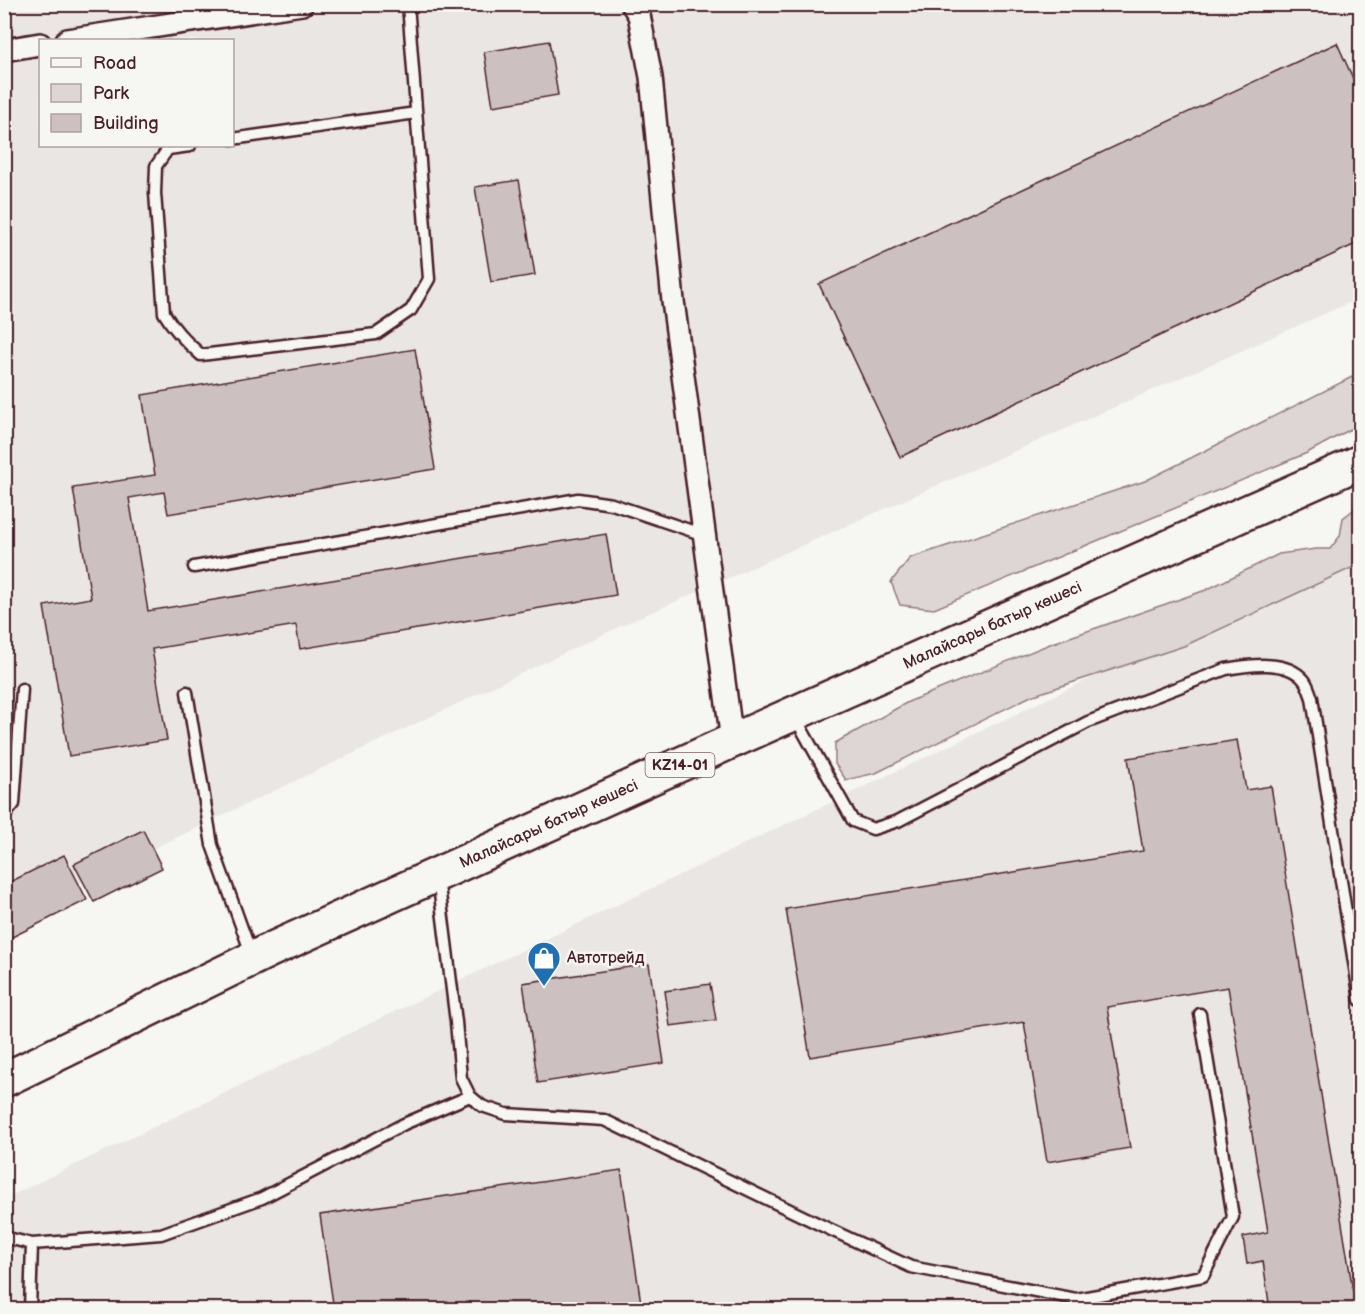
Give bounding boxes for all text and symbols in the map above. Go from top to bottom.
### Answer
legend [39,39,234,147]
text: Road [93,53,137,74]
text: Park [93,83,129,104]
text: Building [93,113,159,134]
street label: Малайсары батыр көшесі [900,577,1085,673]
road number: KZ14-01 [646,753,714,777]
street label: Малайсары батыр көшесі [457,775,641,872]
shop icon: Автотрейд [526,940,562,987]
place label: Автотрейд [566,949,645,968]

